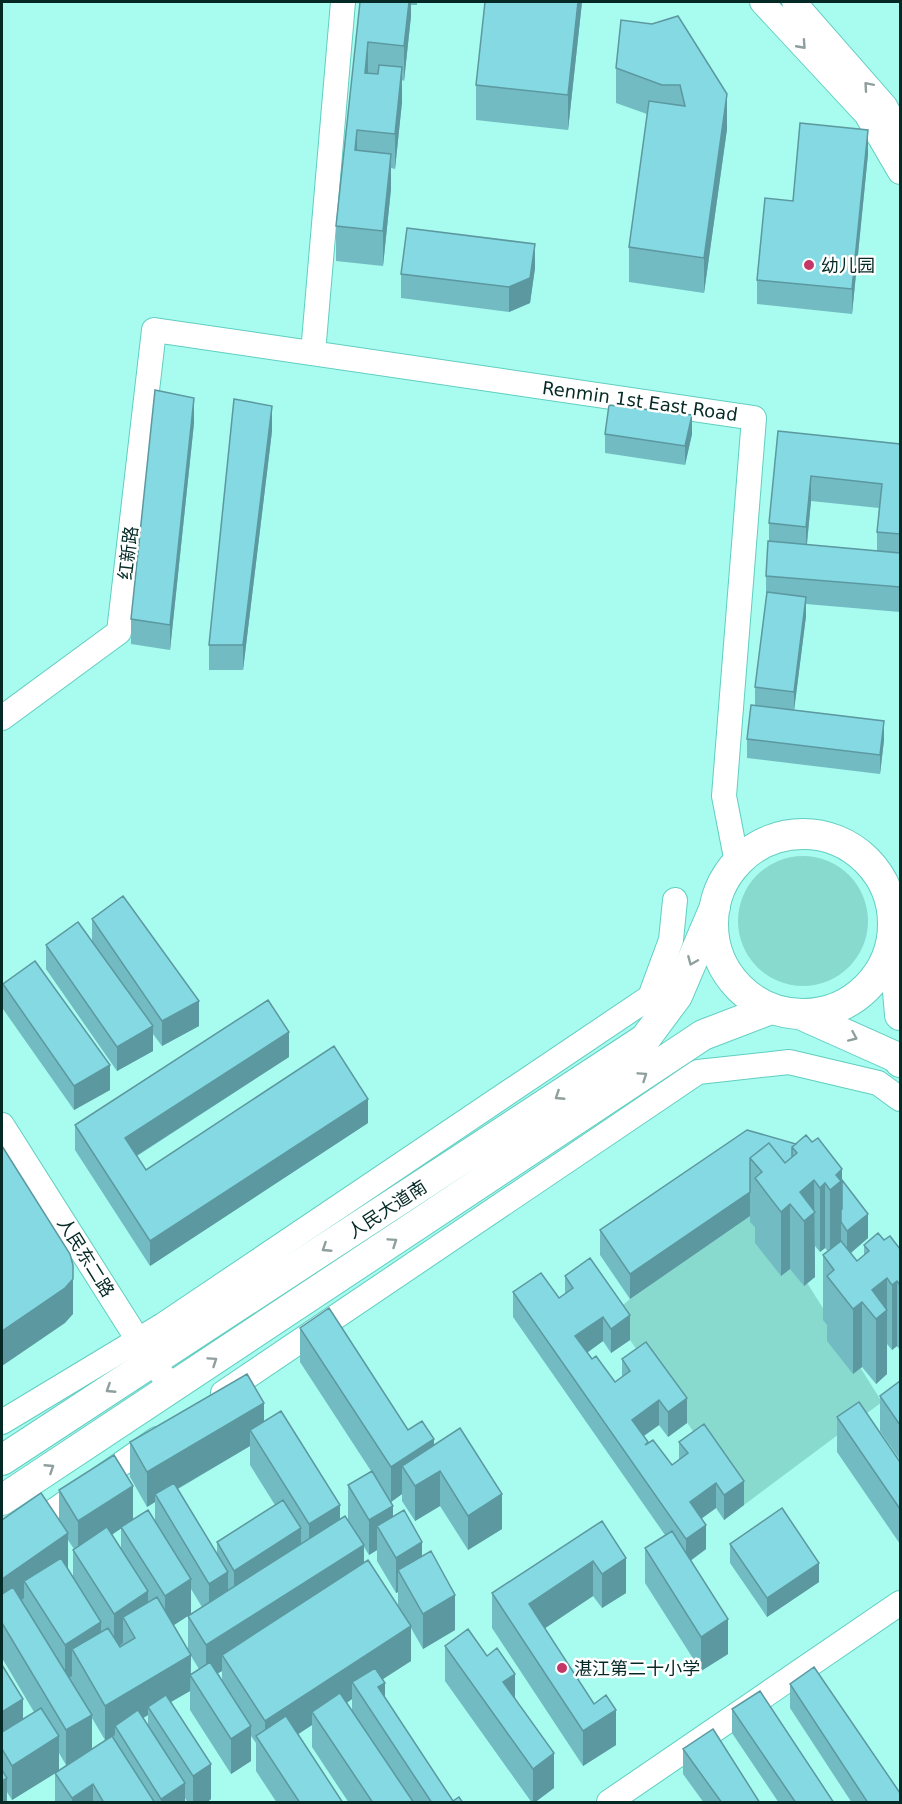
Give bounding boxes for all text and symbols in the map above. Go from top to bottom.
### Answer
one-way arrow [795,38,806,48]
one-way arrow [864,82,875,93]
place label: 幼儿园 [821,255,875,276]
marker: 幼儿园 [802,258,816,272]
street label: Renmin 1st East Road [541,377,739,425]
street label: 红新路 [114,525,142,581]
one-way arrow [687,954,699,965]
one-way arrow [846,1030,857,1042]
one-way arrow [637,1072,648,1083]
one-way arrow [555,1088,565,1100]
street label: 人民大道南 [344,1176,430,1242]
street label: 人民东二路 [53,1213,119,1301]
one-way arrow [387,1238,398,1249]
one-way arrow [321,1241,332,1252]
one-way arrow [206,1357,217,1368]
one-way arrow [105,1382,116,1393]
one-way arrow [44,1465,55,1476]
place label: 湛江第二十小学 [574,1658,700,1679]
marker: 湛江第二十小学 [555,1661,569,1675]

